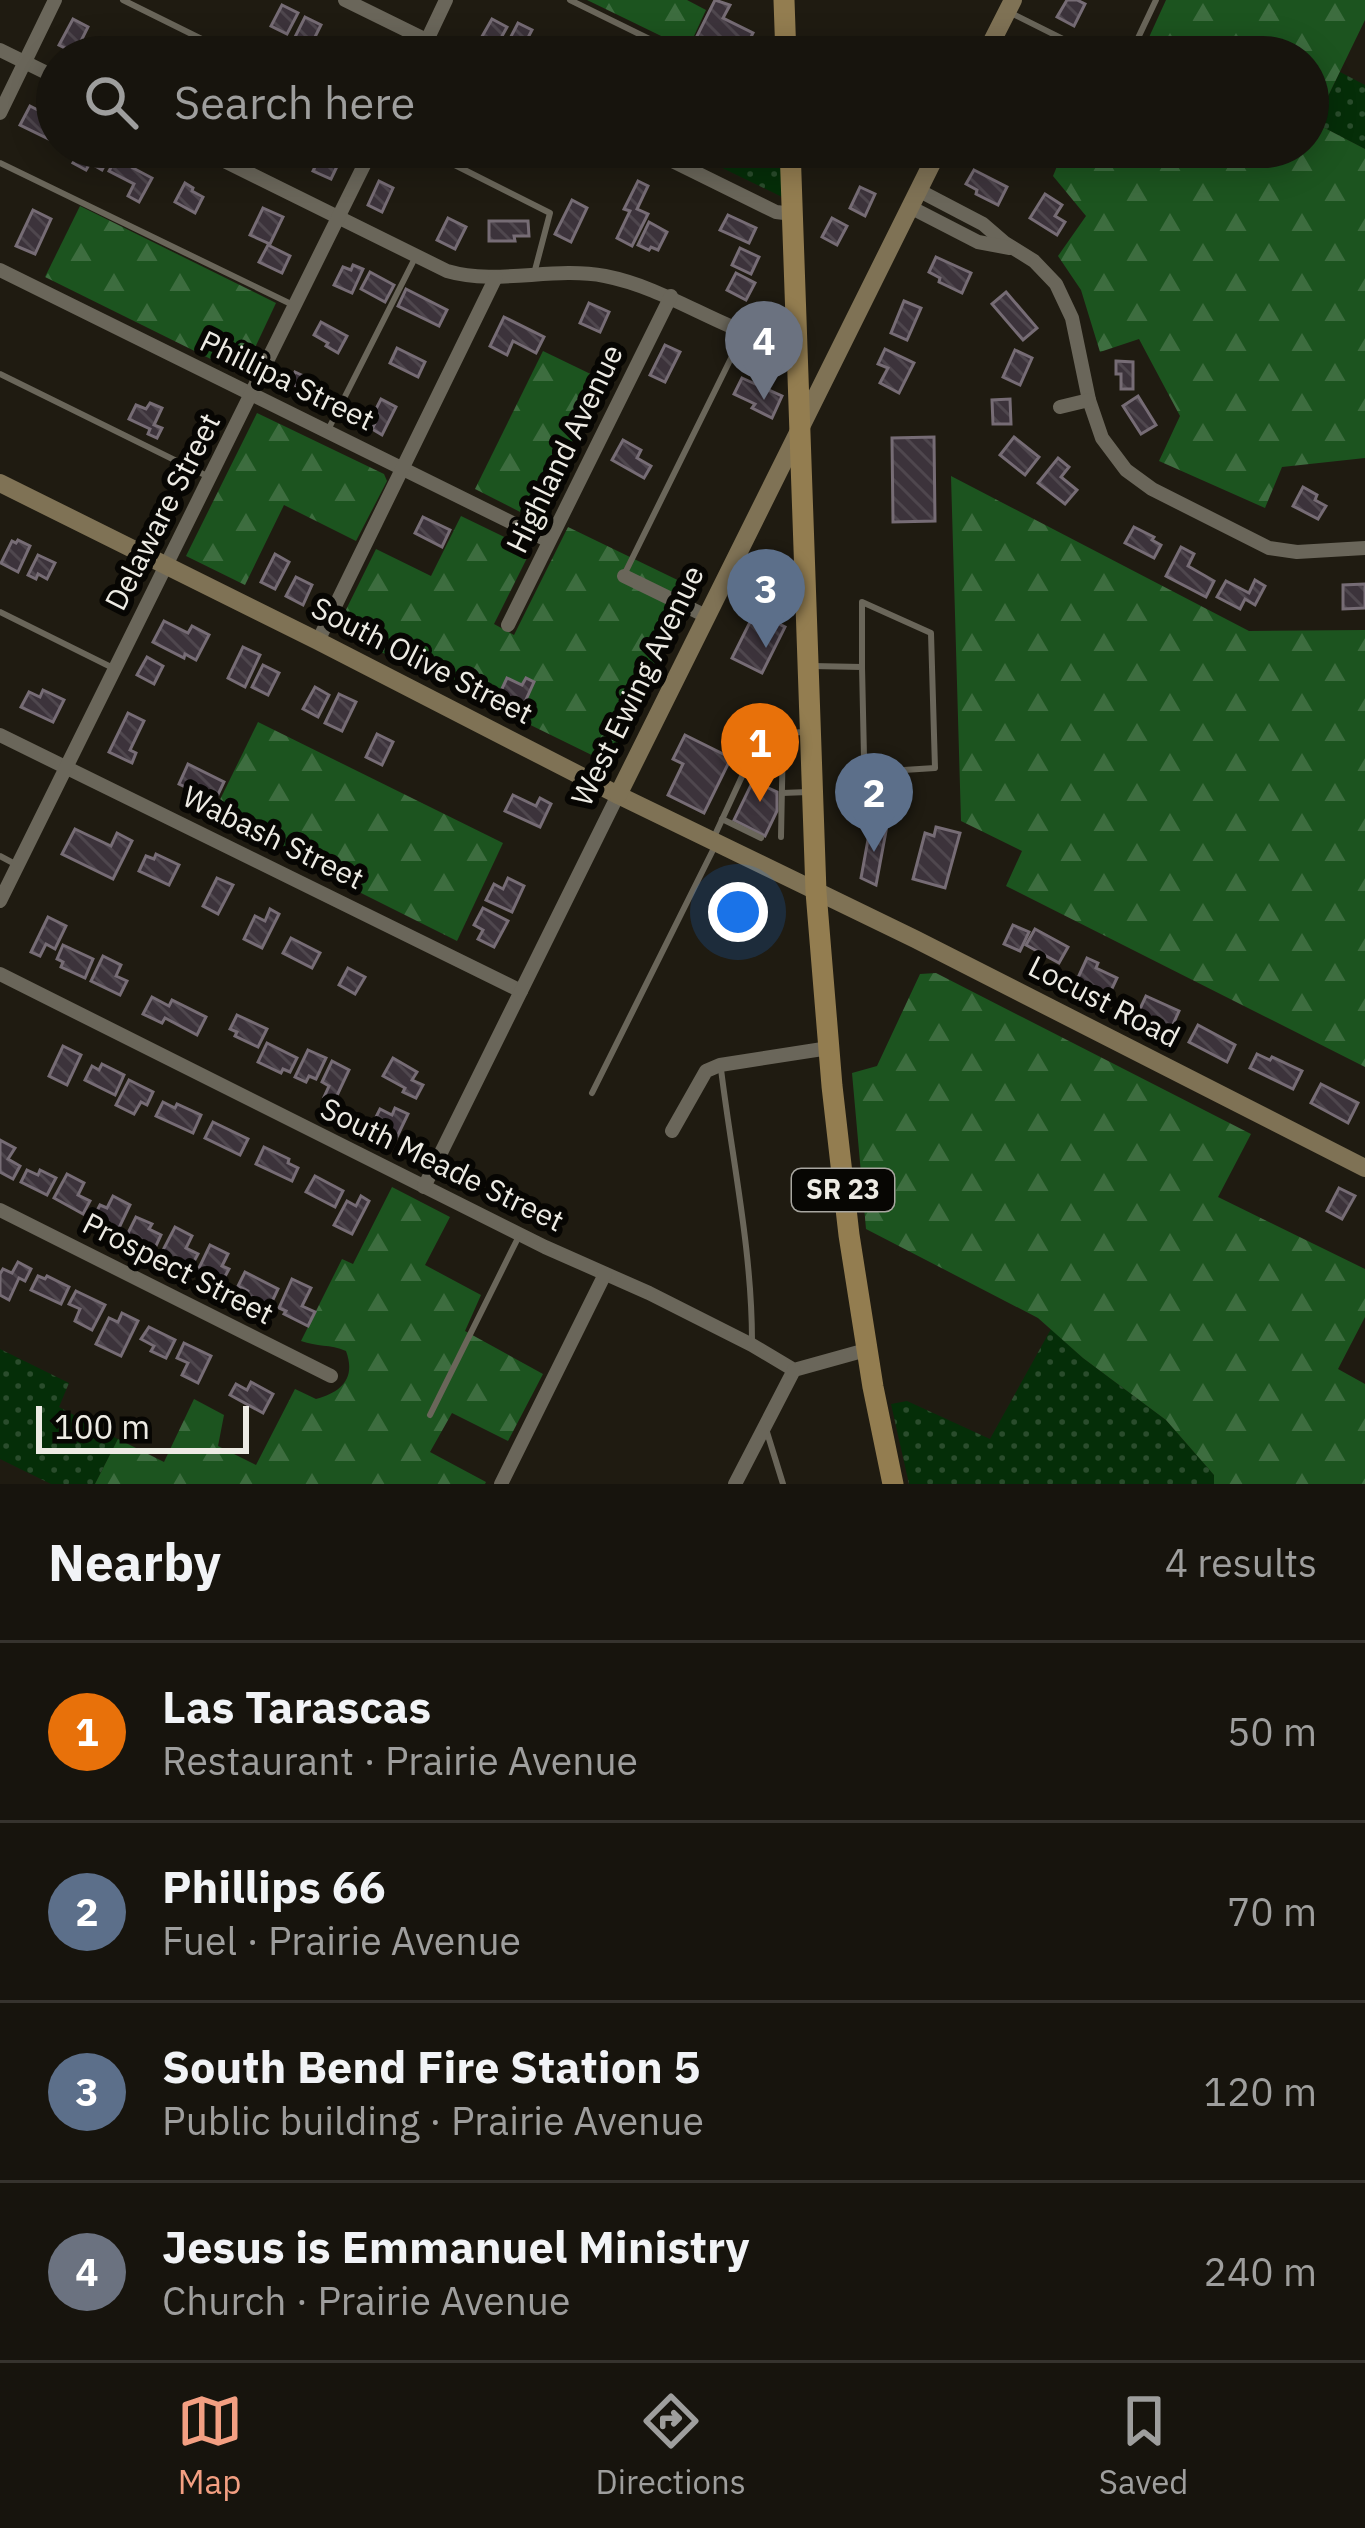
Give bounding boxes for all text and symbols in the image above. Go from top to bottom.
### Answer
search box [36,36,1329,168]
icon: search [78,69,144,135]
text: Search here [174,73,415,131]
pin: 4 [725,301,803,400]
street label: Phillipa Street [194,321,381,439]
street label: Highland Avenue [496,338,631,559]
street label: Delaware Street [95,406,228,616]
pin: 3 [727,549,805,648]
street label: West Ewing Avenue [561,559,712,812]
street label: South Olive Street [305,587,540,732]
pin: 1 [721,703,799,802]
pin: 2 [835,753,913,852]
street label: Wabash Street [177,776,371,897]
your location [708,882,768,942]
street label: Locust Road [1022,946,1187,1055]
street label: South Meade Street [315,1088,571,1239]
road number: SR 23 [792,1169,894,1211]
street label: Prospect Street [77,1203,281,1332]
scale bar [36,1400,249,1453]
text: 100 m [54,1405,150,1448]
text: Nearby [48,1529,221,1595]
text: 4 results [1165,1537,1317,1588]
text: Las Tarascas [162,1677,431,1735]
text: 1 [75,1706,99,1757]
text: 50 m [1227,1706,1317,1757]
text: Restaurant · Prairie Avenue [162,1735,638,1786]
text: Phillips 66 [162,1857,386,1915]
text: 2 [75,1886,99,1937]
text: 70 m [1227,1886,1317,1937]
text: Fuel · Prairie Avenue [162,1915,521,1966]
text: South Bend Fire Station 5 [162,2037,700,2095]
text: 3 [75,2066,99,2117]
text: 120 m [1204,2066,1317,2117]
text: Public building · Prairie Avenue [162,2095,704,2146]
text: Jesus is Emmanuel Ministry [162,2217,749,2275]
text: 4 [75,2246,99,2297]
text: 240 m [1204,2246,1317,2297]
text: Church · Prairie Avenue [162,2275,570,2326]
tab: Map [177,2388,243,2503]
tab: Directions [596,2388,746,2503]
tab: Saved [1099,2388,1188,2503]

